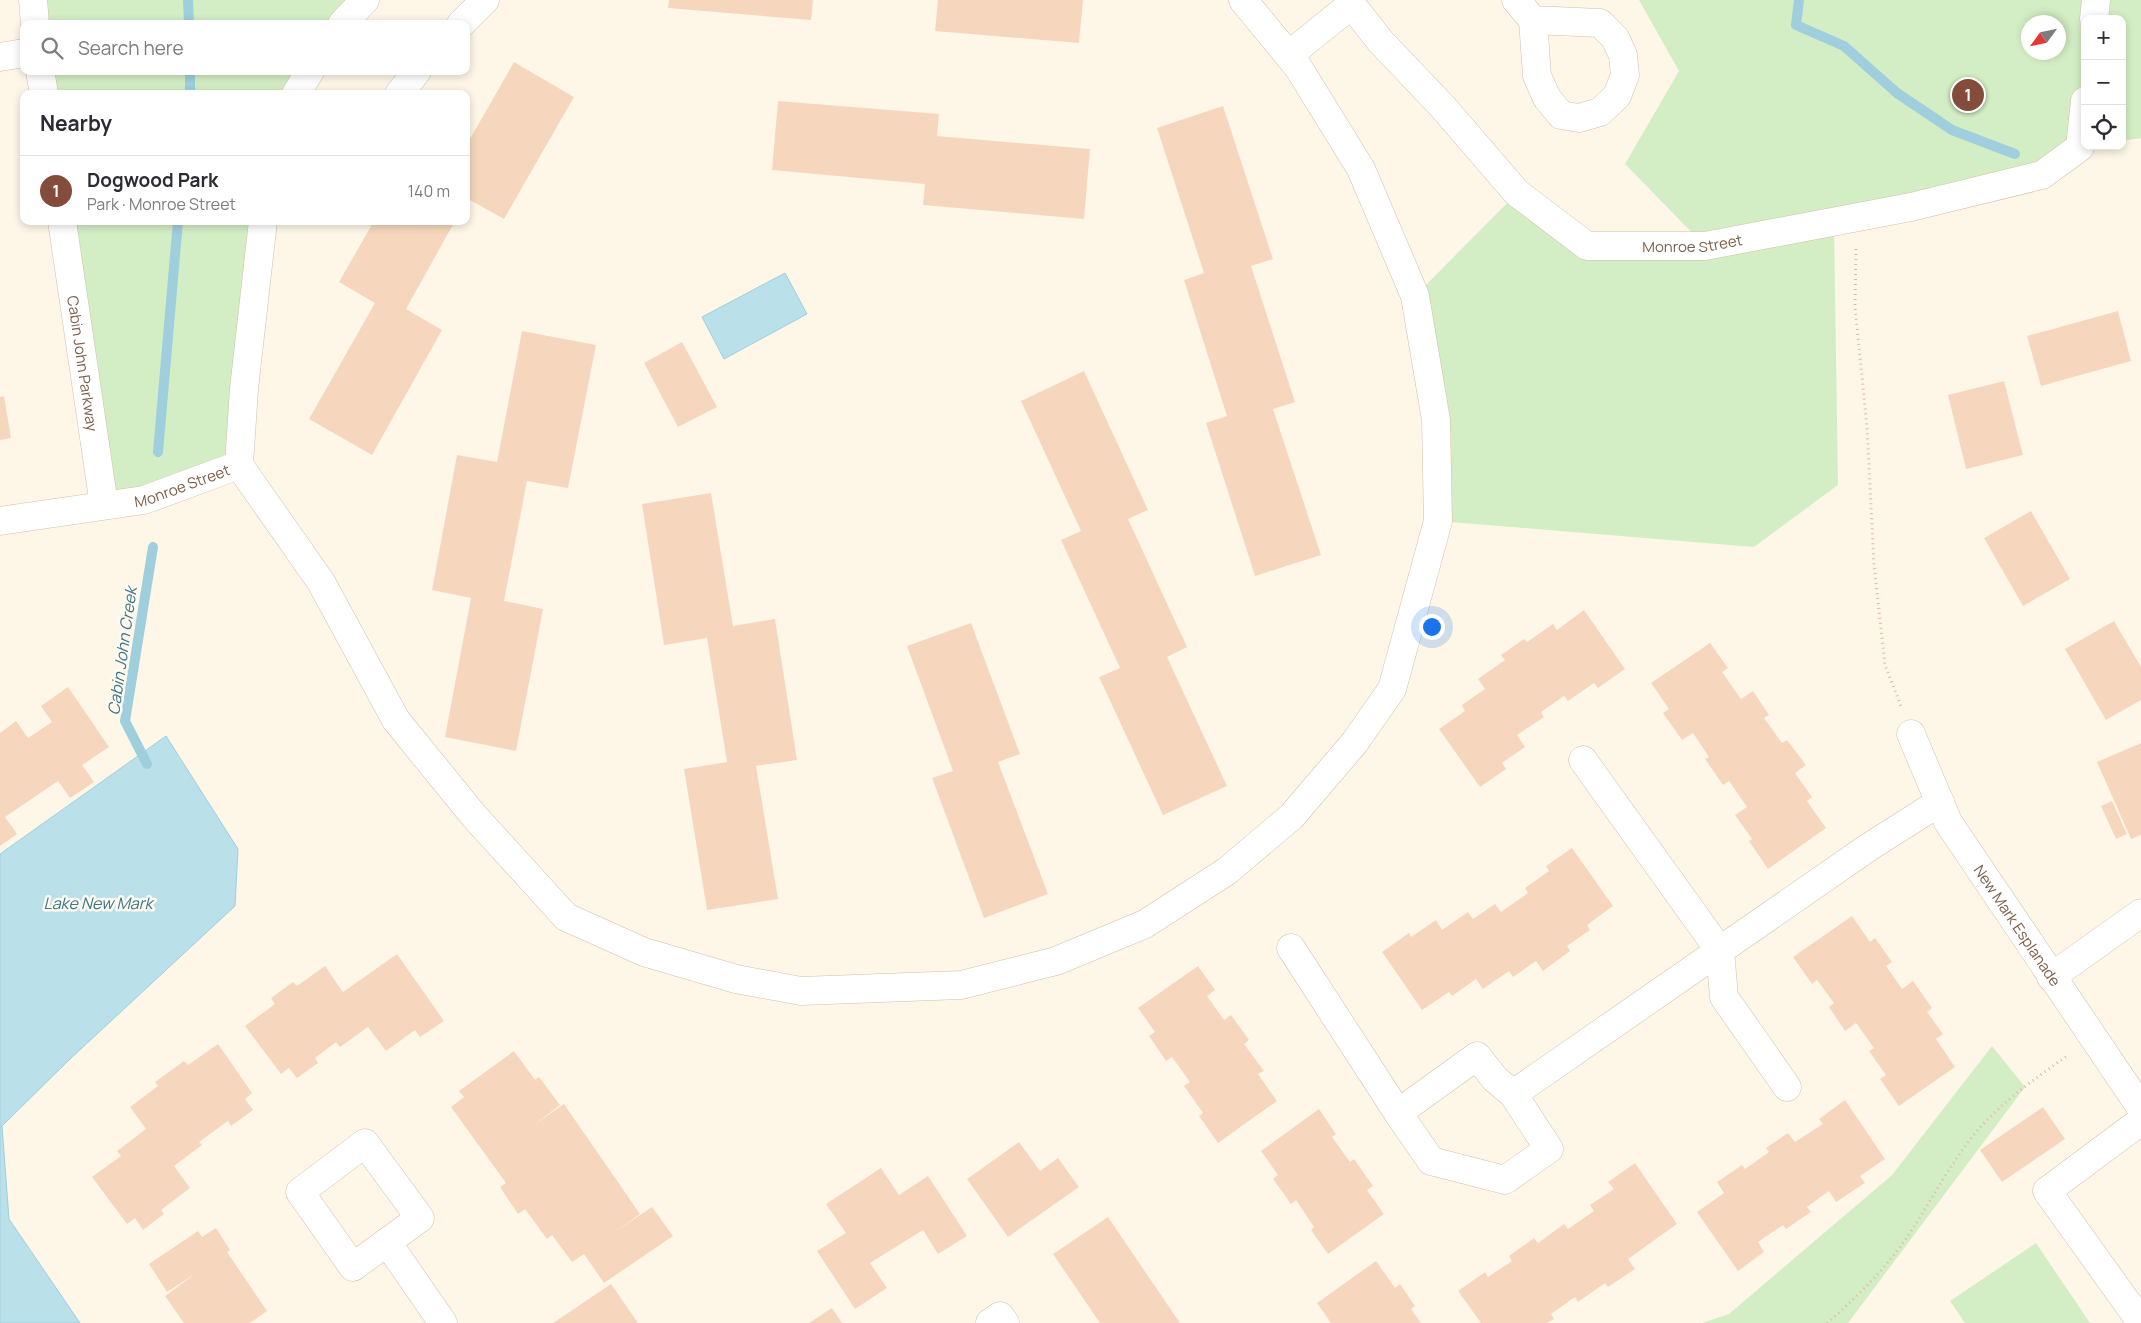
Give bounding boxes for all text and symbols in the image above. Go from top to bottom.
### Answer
north arrow [2021,15,2066,60]
map controls [2081,15,2126,150]
button: + [2081,15,2126,60]
search box [20,20,470,75]
icon: search [38,34,66,62]
text: Search here [78,35,184,61]
button: − [2081,60,2126,105]
pin: 1 [1952,76,1984,114]
button: locate [2081,105,2126,150]
text: Nearby [40,109,112,137]
text: Dogwood Park [87,167,218,193]
text: 1 [52,180,60,202]
text: 140 m [408,180,450,202]
text: Park · Monroe Street [87,193,236,215]
street label: Monroe Street [1642,229,1744,257]
street label: Cabin John Parkway [63,294,103,433]
street label: Monroe Street [133,459,233,512]
water label: Cabin John Creek [102,584,142,716]
your location [1419,614,1445,640]
street label: New Mark Esplanade [1969,860,2066,990]
water label: Lake New Mark [44,892,155,914]

